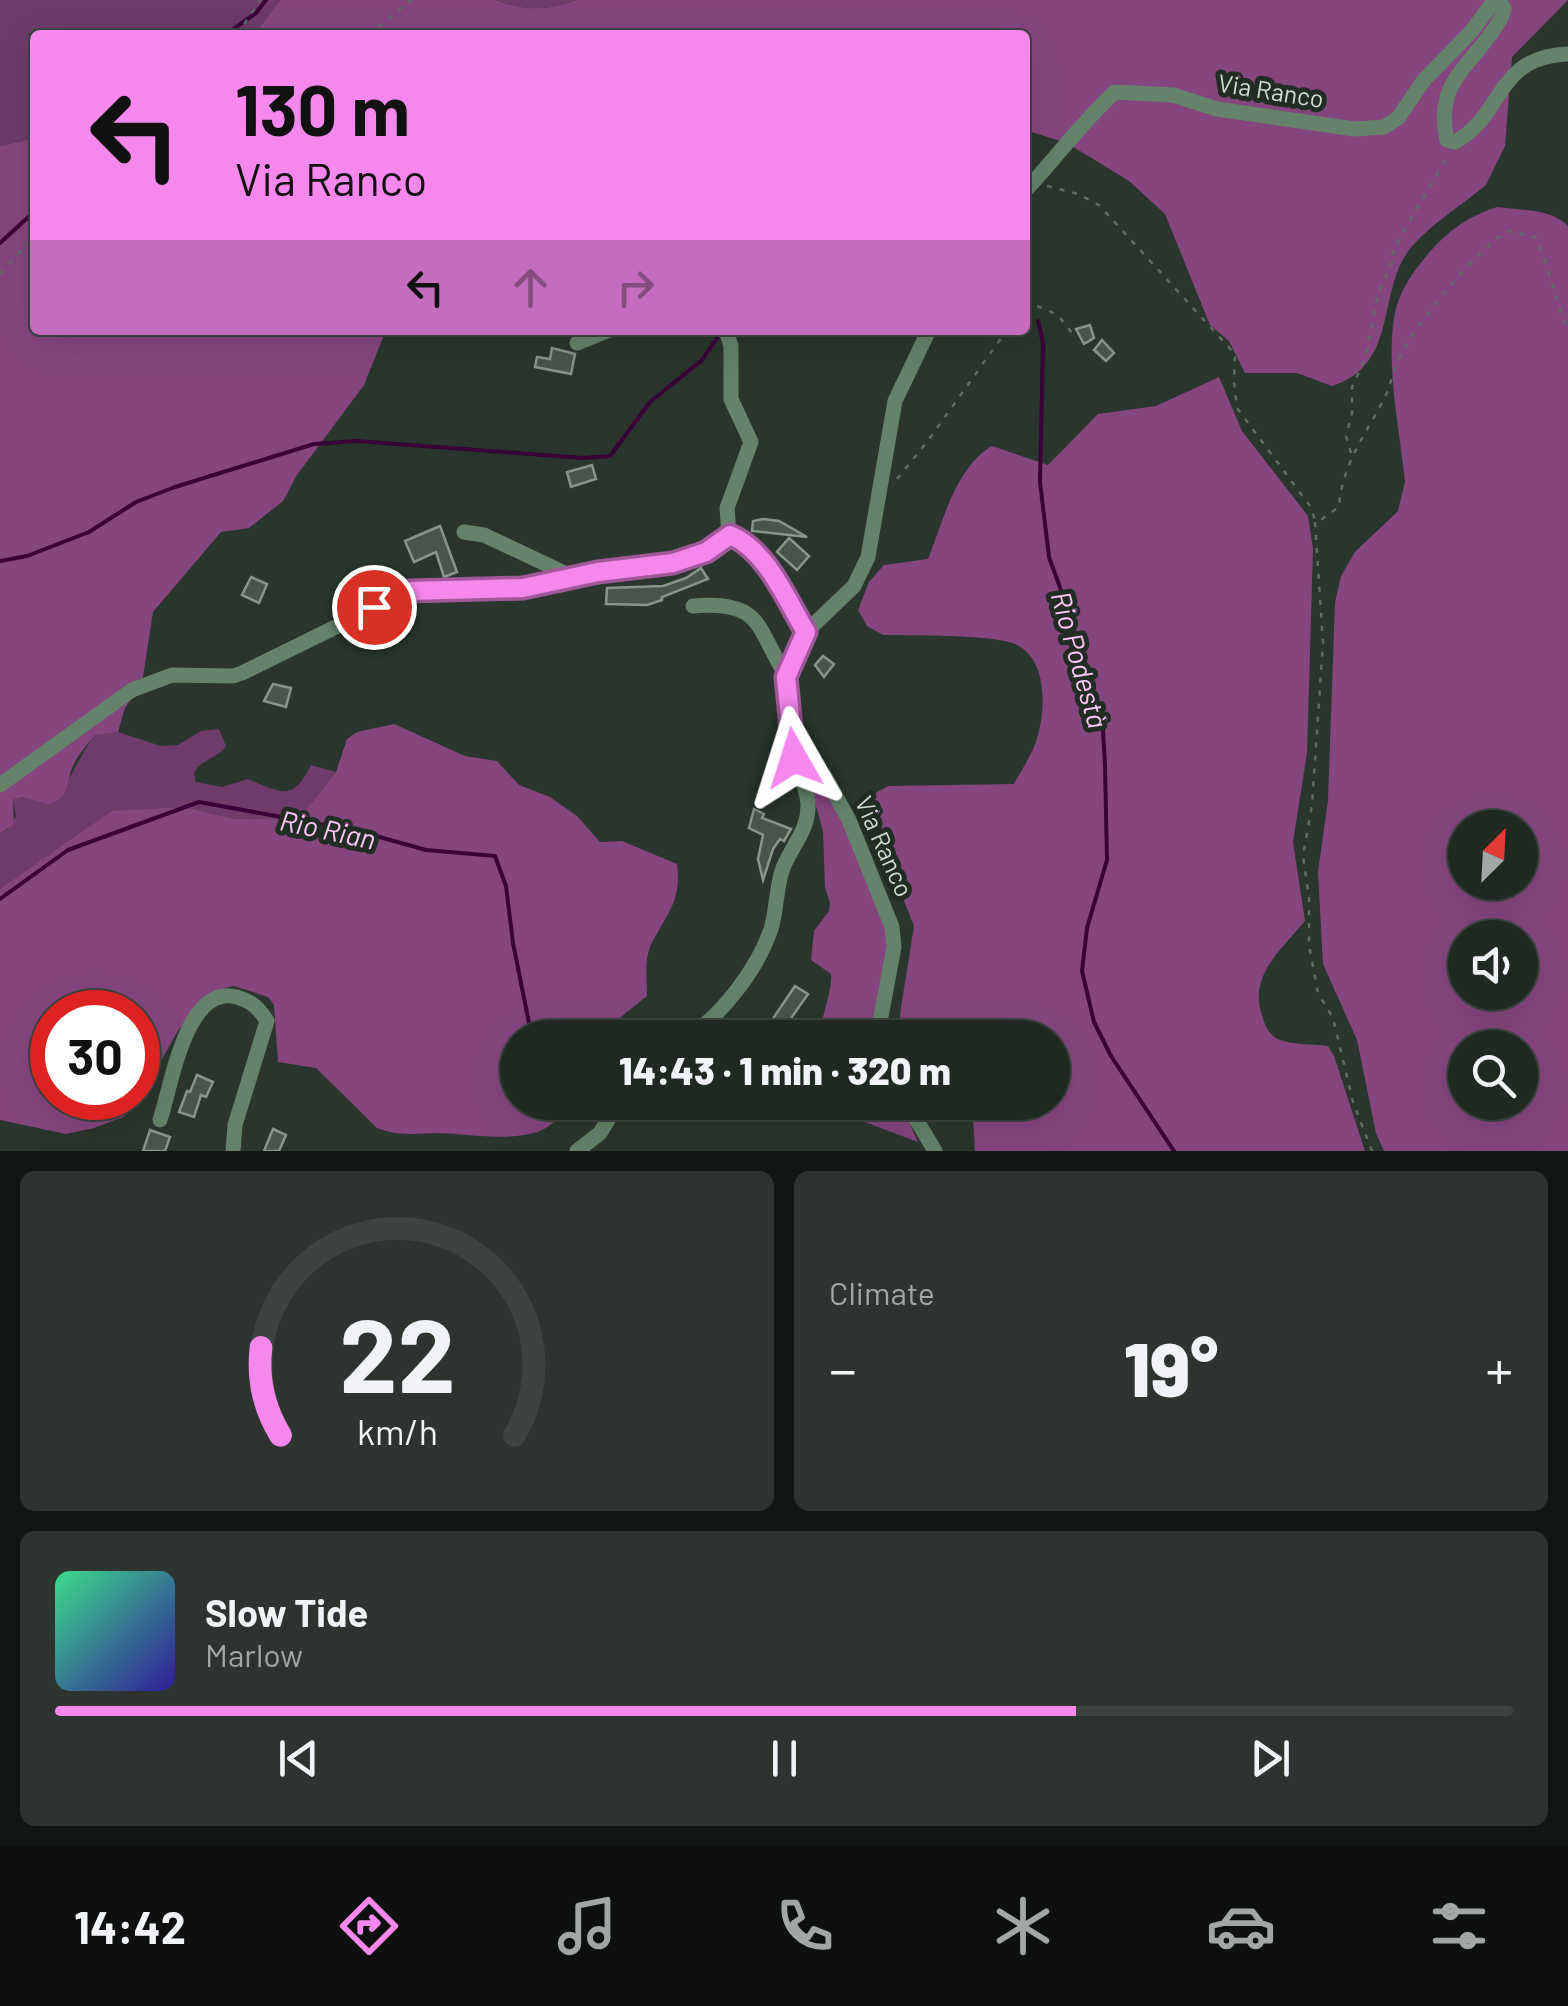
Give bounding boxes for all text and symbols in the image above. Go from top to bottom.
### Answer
text: 130 m [235,66,410,150]
street label: Via Ranco [1216,67,1326,113]
icon: left [70,70,200,200]
text: Via Ranco [235,151,427,205]
icon: left [398,260,453,315]
icon: ahead [503,260,558,315]
icon: right [608,260,663,315]
pin [332,565,417,650]
icon: arrive [347,580,402,635]
water label: Rio Podestà [1044,587,1116,731]
position arrow [742,706,846,810]
street label: Via Ranco [850,791,920,901]
water label: Rio Rian [277,802,379,856]
north arrow [1448,810,1538,900]
map controls [1448,810,1538,1120]
button: sound [1448,920,1538,1010]
speed limit sign: 30 [30,990,160,1120]
button: search [1448,1030,1538,1120]
text: 14:43 · 1 min · 320 m [619,1047,951,1093]
text: Climate [829,1273,935,1311]
text: 22 [339,1289,455,1414]
text: 19° [1124,1322,1218,1412]
text: − [829,1335,857,1401]
text: + [1485,1335,1513,1401]
text: km/h [357,1409,437,1452]
text: Slow Tide [205,1589,368,1635]
text: Marlow [205,1635,303,1673]
icon: previous [271,1731,326,1786]
icon: pause [757,1731,812,1786]
icon: next [1243,1731,1298,1786]
icon: directions [334,1891,404,1961]
icon: music [552,1891,622,1961]
icon: phone [770,1891,840,1961]
icon: climate [988,1891,1058,1961]
icon: car [1206,1891,1276,1961]
icon: filters [1424,1891,1494,1961]
text: 14:42 [74,1899,186,1953]

